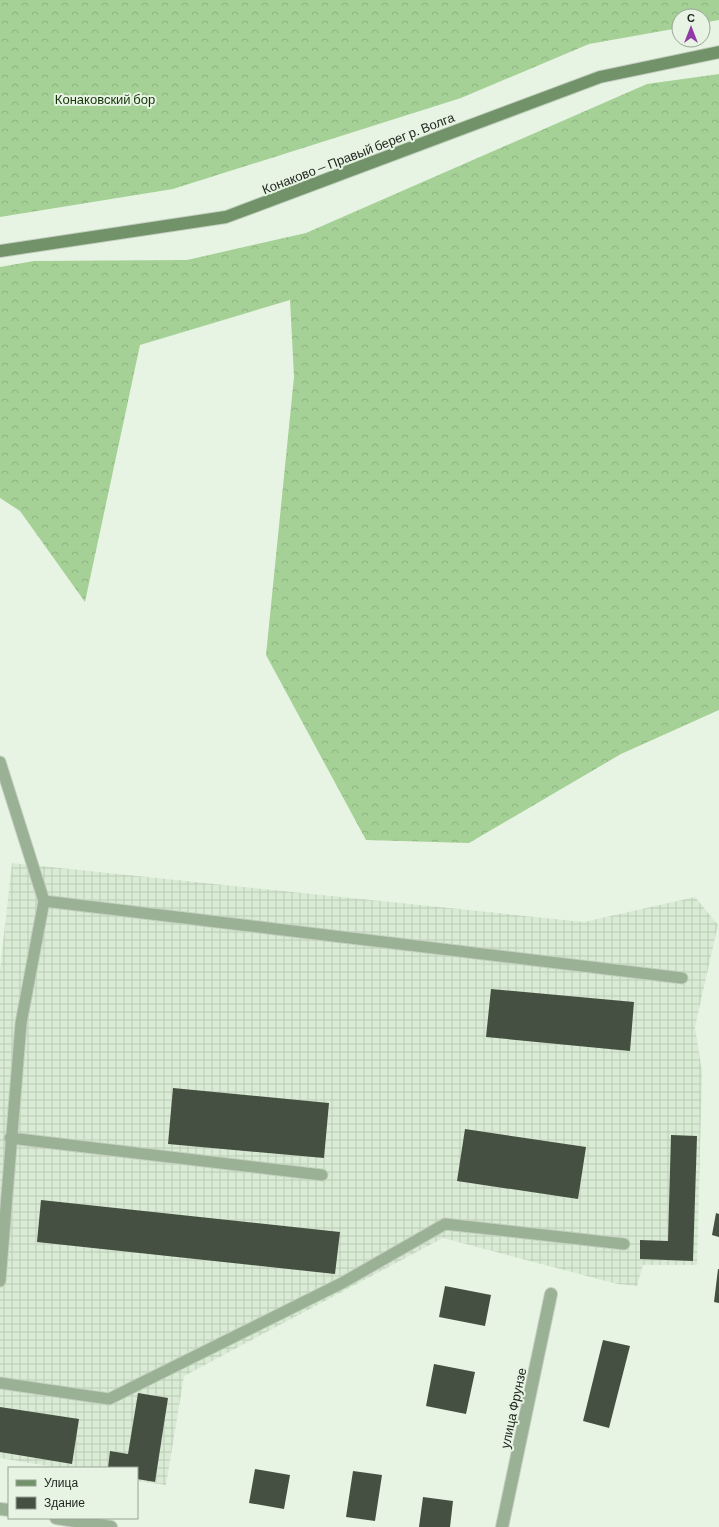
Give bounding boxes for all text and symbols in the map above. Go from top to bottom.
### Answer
north arrow [671,8,711,48]
text: С [687,11,695,24]
park label: Конаковский бор [55,91,155,107]
street label: Конаково — Правый берег р. Волга [259,109,457,197]
street label: улица Фрунзе [497,1366,529,1450]
legend [8,1467,138,1519]
text: Улица [44,1475,78,1490]
text: Здание [44,1495,85,1510]

